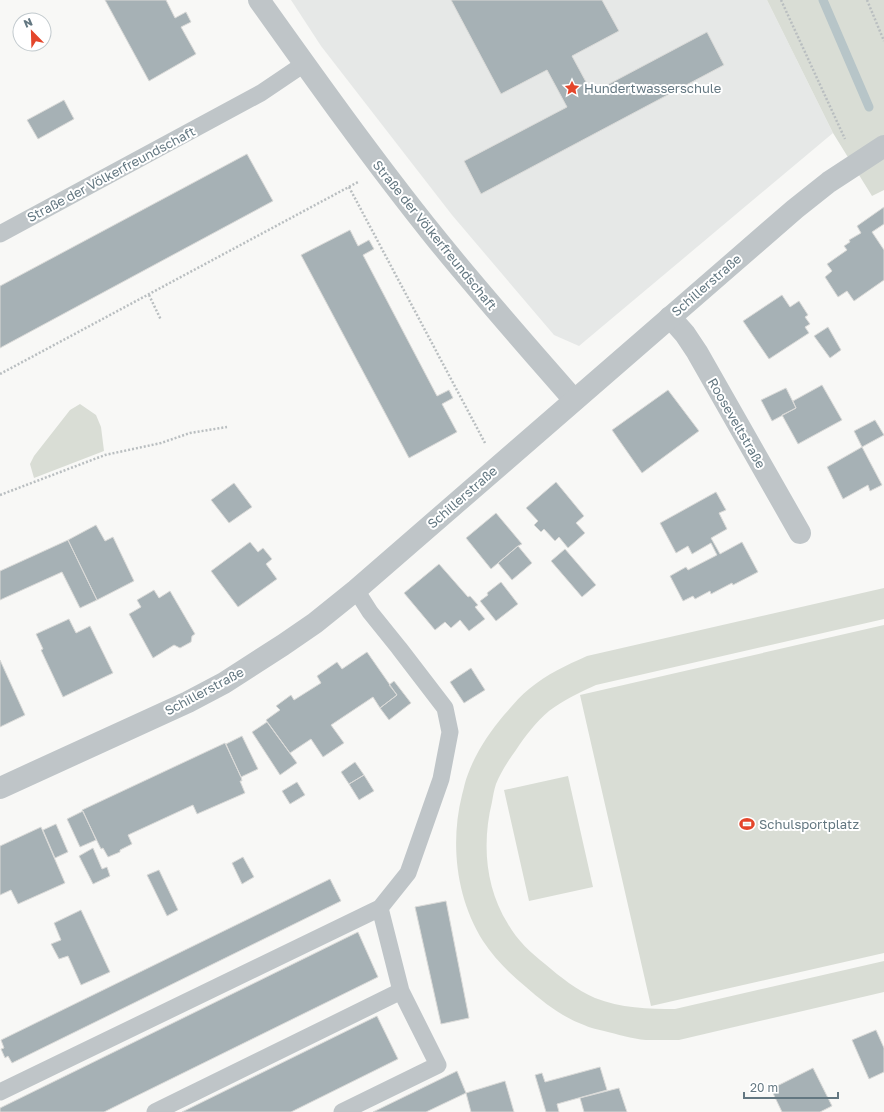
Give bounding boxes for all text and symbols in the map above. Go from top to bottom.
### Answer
north arrow [12,12,52,52]
text: N [22,15,34,30]
place icon: Hundertwasserschule [563,79,581,97]
place label: Hundertwasserschule [584,80,721,96]
street label: Straße der Völkerfreundschaft [24,123,198,225]
street label: Straße der Völkerfreundschaft [370,157,500,313]
street label: Schillerstraße [668,250,744,320]
street label: Rooseveltstraße [705,375,769,471]
street label: Schillerstraße [424,462,500,532]
street label: Schillerstraße [162,663,246,719]
sports icon: Schulsportplatz [738,815,756,833]
place label: Schulsportplatz [759,816,859,832]
scale bar [744,1074,838,1100]
text: 20 m [750,1080,778,1095]

